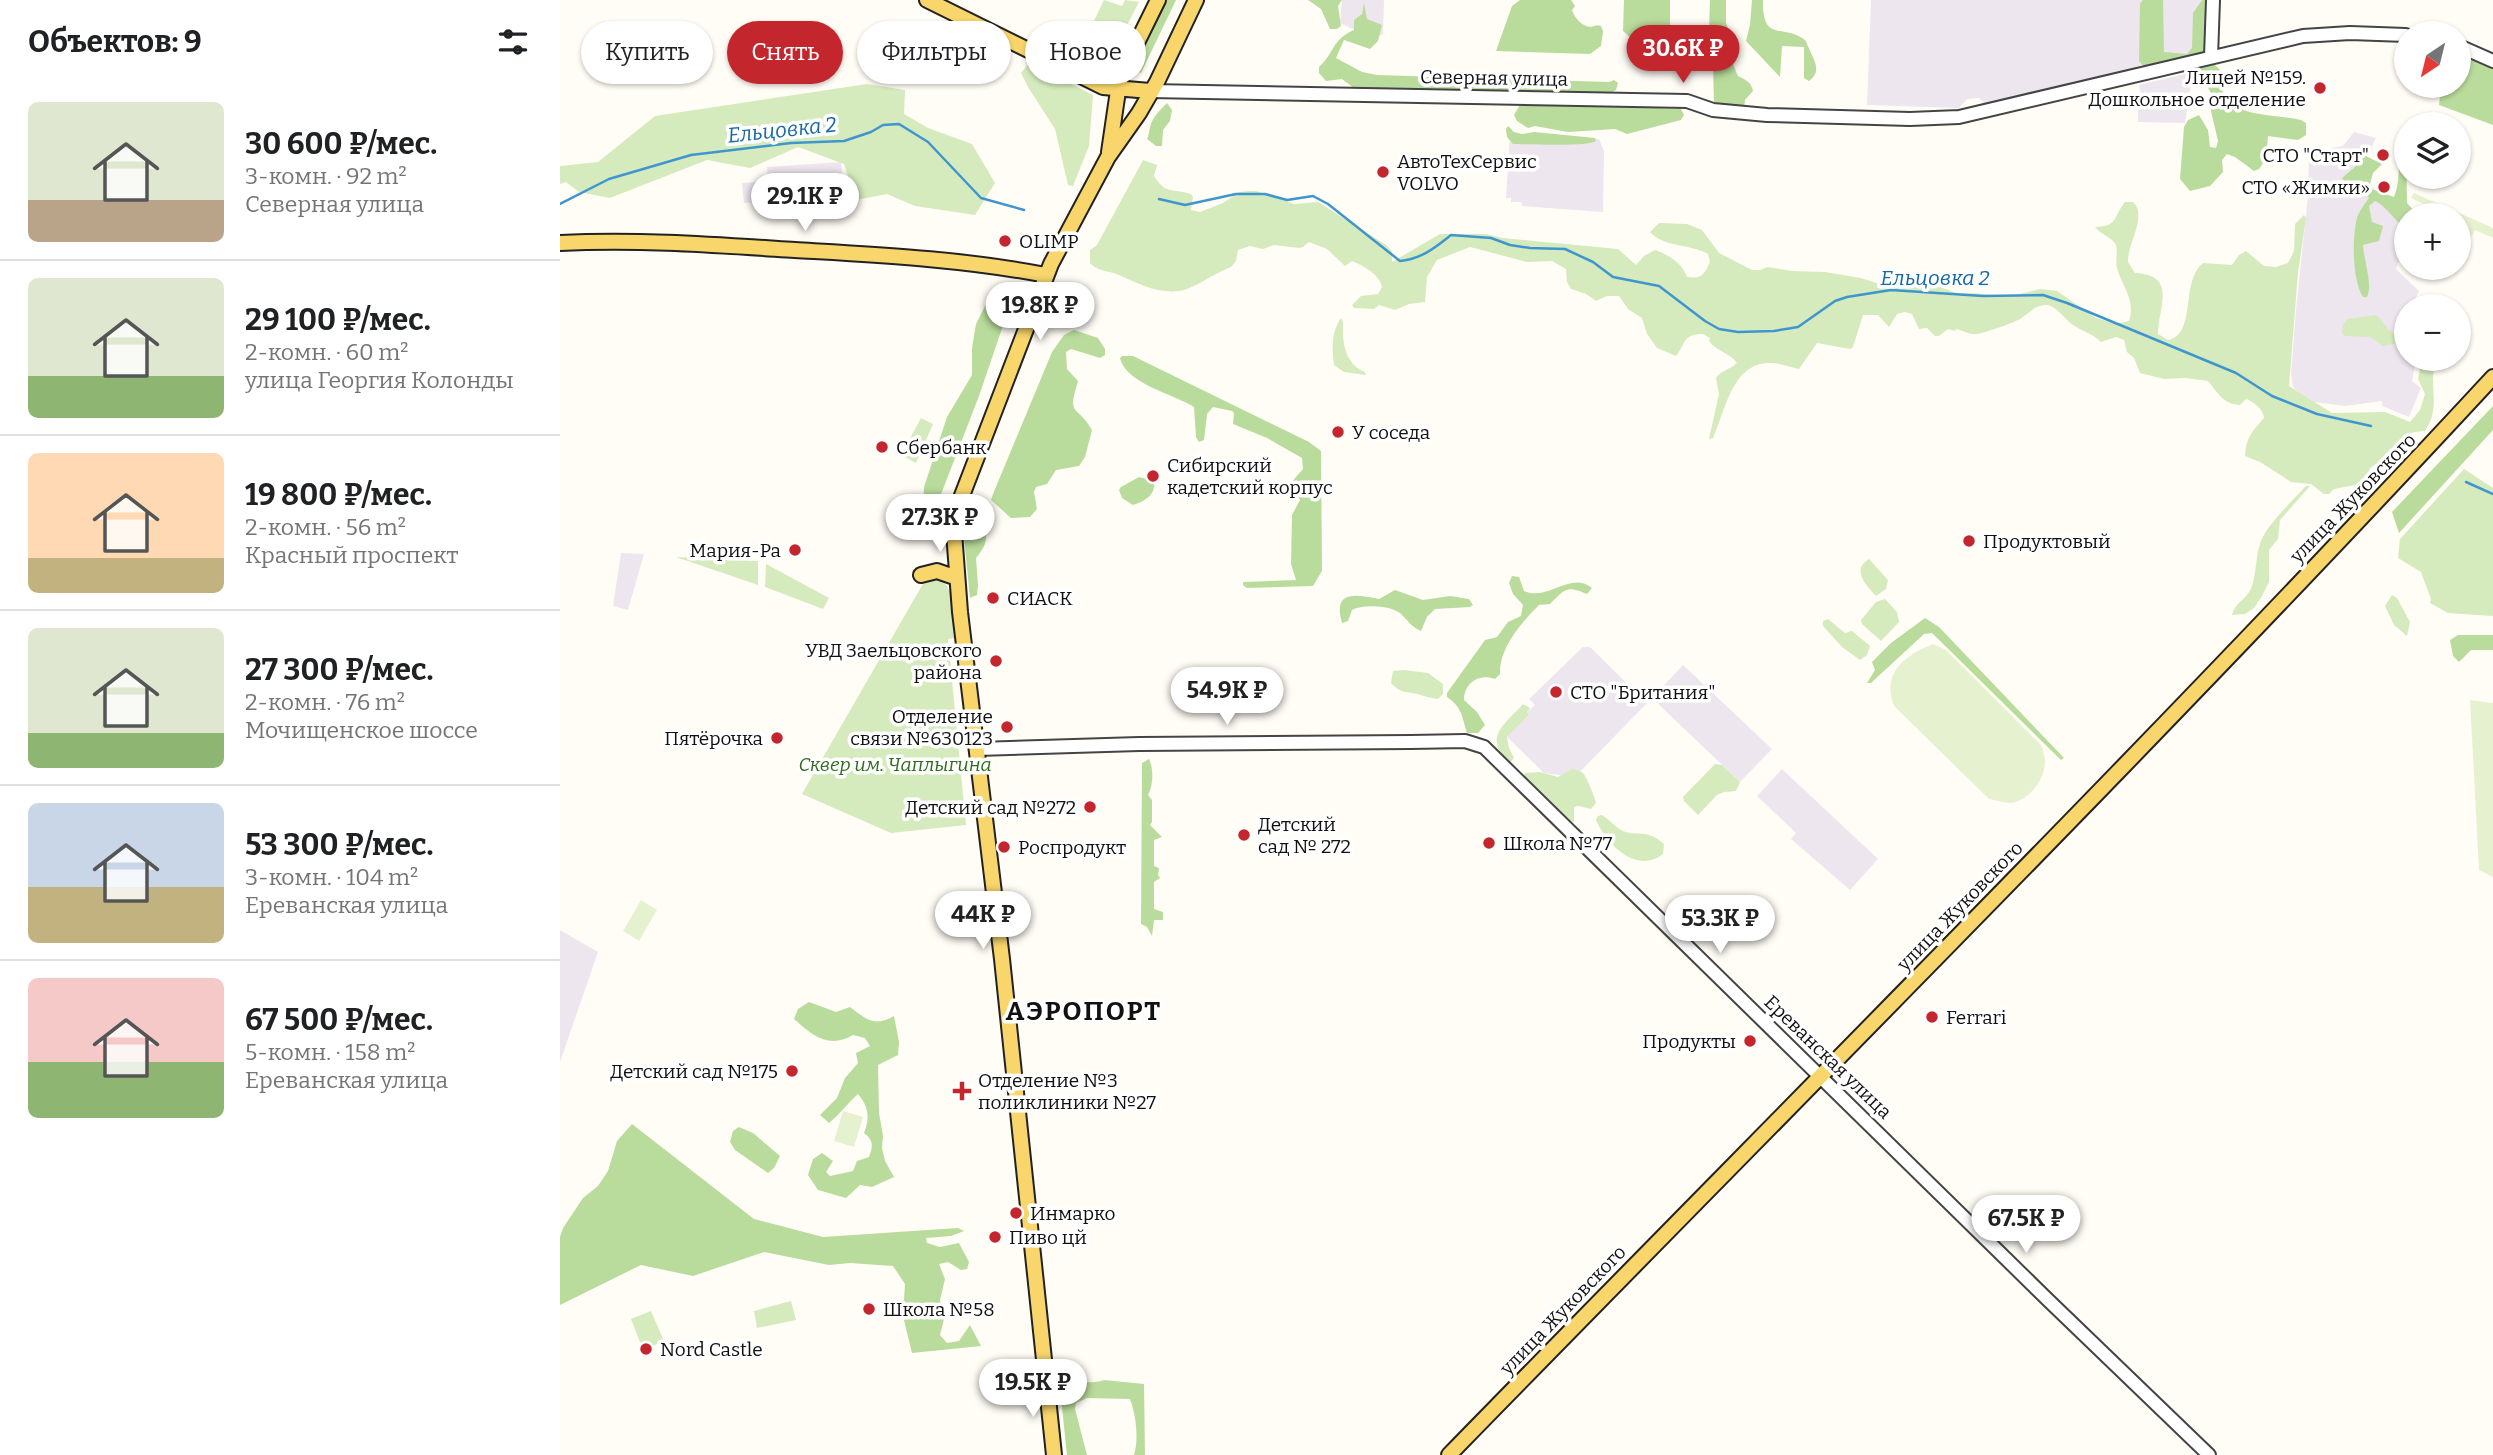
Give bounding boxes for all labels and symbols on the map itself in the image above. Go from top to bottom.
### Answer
north arrow [2394,21,2471,98]
pin: 30.6K ₽ [1618,25,1748,85]
street label: Северная улица [1420,65,1569,91]
place label: Лицей №159. Дошкольное отделение [2088,66,2306,111]
marker: Лицей №159. Дошкольное отделение [2312,80,2328,96]
water label: Ельцовка 2 [726,111,838,149]
place label: СТО "Старт" [2263,144,2369,167]
marker: СТО "Старт" [2375,147,2391,163]
place label: АвтоТехСервис VOLVO [1397,150,1537,195]
marker: АвтоТехСервис VOLVO [1375,164,1391,180]
pin: 29.1K ₽ [740,174,870,233]
place label: СТО «Жимки» [2241,176,2370,199]
marker: СТО «Жимки» [2376,179,2392,195]
place label: OLIMP [1019,230,1079,253]
marker: OLIMP [997,233,1013,249]
water label: Ельцовка 2 [1880,265,1990,291]
pin: 19.8K ₽ [975,282,1105,342]
place label: У соседа [1352,421,1431,444]
marker: У соседа [1330,424,1346,440]
street label: улица Жуковского [2285,429,2421,568]
place label: Сбербанк [896,436,987,459]
marker: Сбербанк [874,439,890,455]
place label: Сибирский кадетский корпус [1167,454,1333,499]
marker: Сибирский кадетский корпус [1145,468,1161,484]
pin: 27.3K ₽ [875,494,1005,554]
place label: Продуктовый [1983,530,2111,553]
marker: Продуктовый [1961,533,1977,549]
place label: Мария-Ра [690,539,782,562]
marker: Мария-Ра [787,542,803,558]
place label: СИАСК [1007,587,1073,610]
marker: СИАСК [985,590,1001,606]
place label: УВД Заельцовского района [805,639,983,684]
marker: УВД Заельцовского района [988,653,1004,669]
pin: 54.9K ₽ [1162,668,1292,727]
place label: СТО "Британия" [1570,681,1715,704]
marker: СТО "Британия" [1548,684,1564,700]
place label: Отделение связи №630123 [850,705,993,750]
marker: Отделение связи №630123 [999,719,1015,735]
place label: Пятёрочка [664,727,764,750]
marker: Пятёрочка [769,730,785,746]
park label: Сквер им. Чаплыгина [798,753,992,776]
place label: Детский сад №272 [905,796,1076,819]
marker: Детский сад №272 [1082,799,1098,815]
place label: Детский сад № 272 [1258,813,1351,858]
marker: Детский сад № 272 [1236,827,1252,843]
place label: Школа №77 [1503,832,1613,855]
marker: Школа №77 [1481,835,1497,851]
place label: Роспродукт [1018,836,1126,859]
street label: улица Жуковского [1892,837,2028,976]
marker: Роспродукт [996,839,1012,855]
pin: 44K ₽ [934,892,1032,951]
pin: 53.3K ₽ [1655,895,1785,955]
street label: Ереванская улица [1760,990,1897,1124]
district label: АЭРОПОРТ [1006,996,1162,1027]
place label: Ferrari [1946,1006,2007,1029]
marker: Ferrari [1924,1009,1940,1025]
place label: Продукты [1642,1030,1736,1053]
marker: Продукты [1742,1033,1758,1049]
place label: Детский сад №175 [610,1060,778,1083]
marker: Детский сад №175 [784,1063,800,1079]
place label: Отделение №3 поликлиники №27 [978,1069,1157,1114]
marker: Отделение №3 поликлиники №27 [952,1081,972,1101]
pin: 67.5K ₽ [1961,1196,2091,1255]
place label: Инмарко [1030,1202,1115,1225]
marker: Инмарко [1008,1205,1024,1221]
place label: Пиво цй [1009,1226,1087,1249]
marker: Пиво цй [987,1229,1003,1245]
street label: улица Жуковского [1495,1241,1631,1380]
place label: Школа №58 [883,1298,995,1321]
marker: Школа №58 [861,1301,877,1317]
place label: Nord Castle [660,1338,763,1361]
marker: Nord Castle [638,1341,654,1357]
pin: 19.5K ₽ [968,1360,1098,1419]

